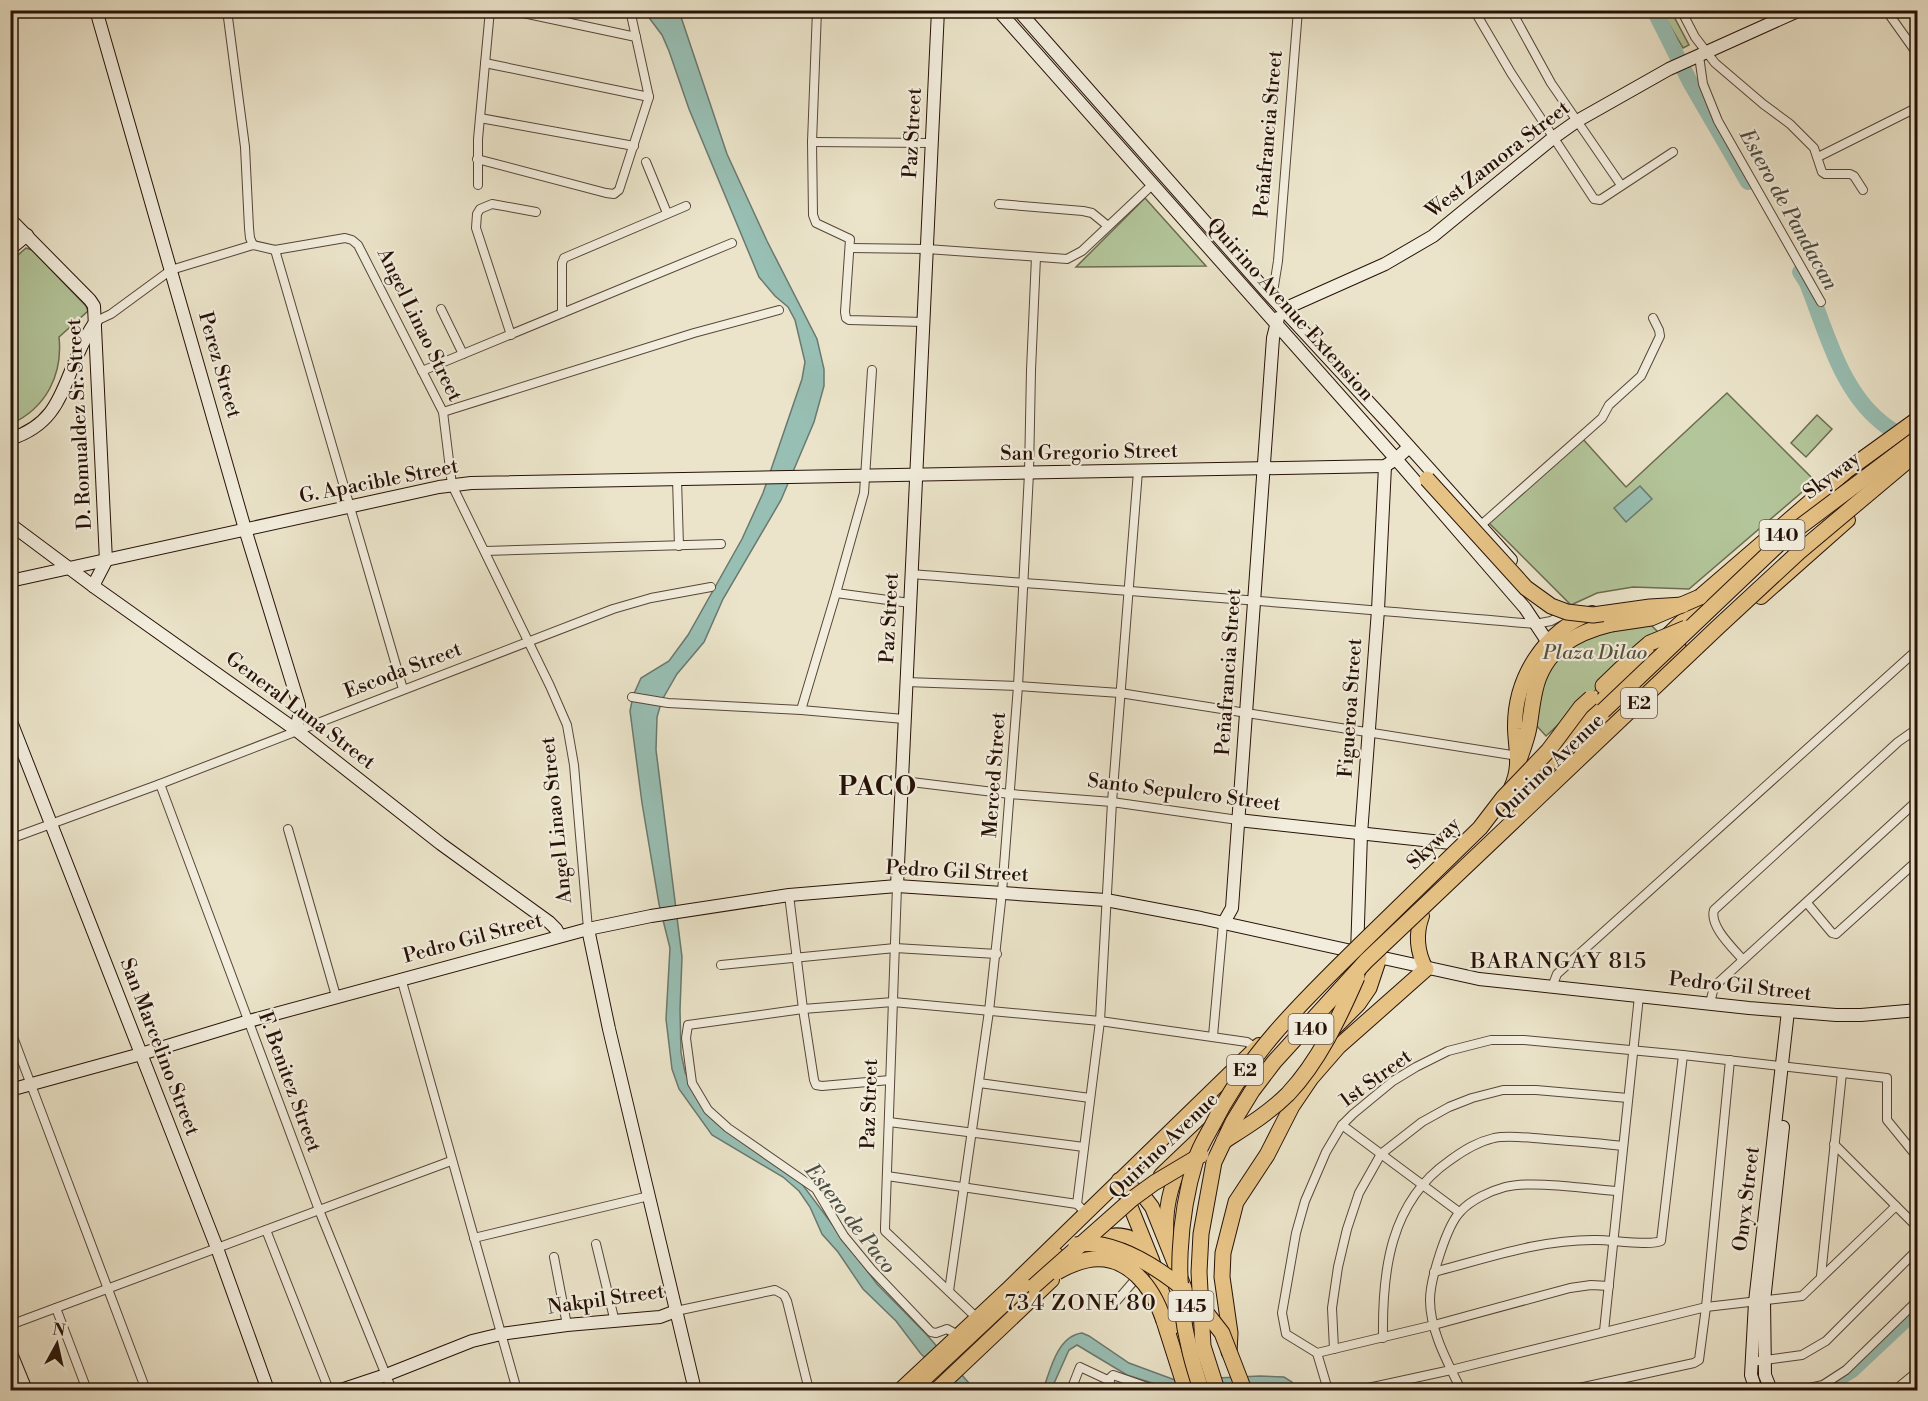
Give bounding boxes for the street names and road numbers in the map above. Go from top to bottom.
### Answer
street label: Peñafrancia Street [1249,49,1289,219]
street label: Paz Street [898,87,928,179]
street label: West Zamora Street [1420,96,1575,225]
street label: Quirino Avenue Extension [1201,213,1379,407]
street label: Angel Linao Street [371,243,467,406]
street label: Perez Street [192,309,246,421]
street label: D. Romualdez Sr. Street [62,318,98,530]
street label: San Gregorio Street [1000,439,1178,467]
street label: Skyway [1799,446,1866,506]
street label: G. Apacible Street [297,454,461,510]
road number: 140 [1760,520,1804,550]
street label: Paz Street [875,572,905,664]
street label: Peñafrancia Street [1211,588,1247,756]
street label: Escoda Street [341,637,465,705]
street label: Figueroa Street [1334,638,1368,778]
street label: General Luna Street [220,647,380,775]
road number: E2 [1621,688,1657,718]
street label: Quirino Avenue [1490,709,1610,825]
street label: Merced Street [978,711,1012,839]
street label: Angel Linao Street [536,735,578,906]
street label: Santo Sepulcro Street [1086,769,1282,817]
street label: Skyway [1402,812,1466,876]
street label: Pedro Gil Street [885,856,1029,888]
street label: Pedro Gil Street [401,908,545,970]
street label: San Marcelino Street [114,955,204,1139]
street label: Pedro Gil Street [1667,967,1813,1007]
street label: F. Benitez Street [252,1008,326,1156]
road number: 140 [1288,1014,1334,1044]
street label: 1st Street [1335,1044,1417,1114]
road number: E2 [1227,1055,1263,1085]
street label: Paz Street [856,1058,884,1150]
street label: Quirino Avenue [1104,1088,1224,1204]
street label: Onyx Street [1728,1145,1766,1253]
street label: Nakpil Street [546,1279,666,1321]
road number: 145 [1168,1291,1214,1321]

